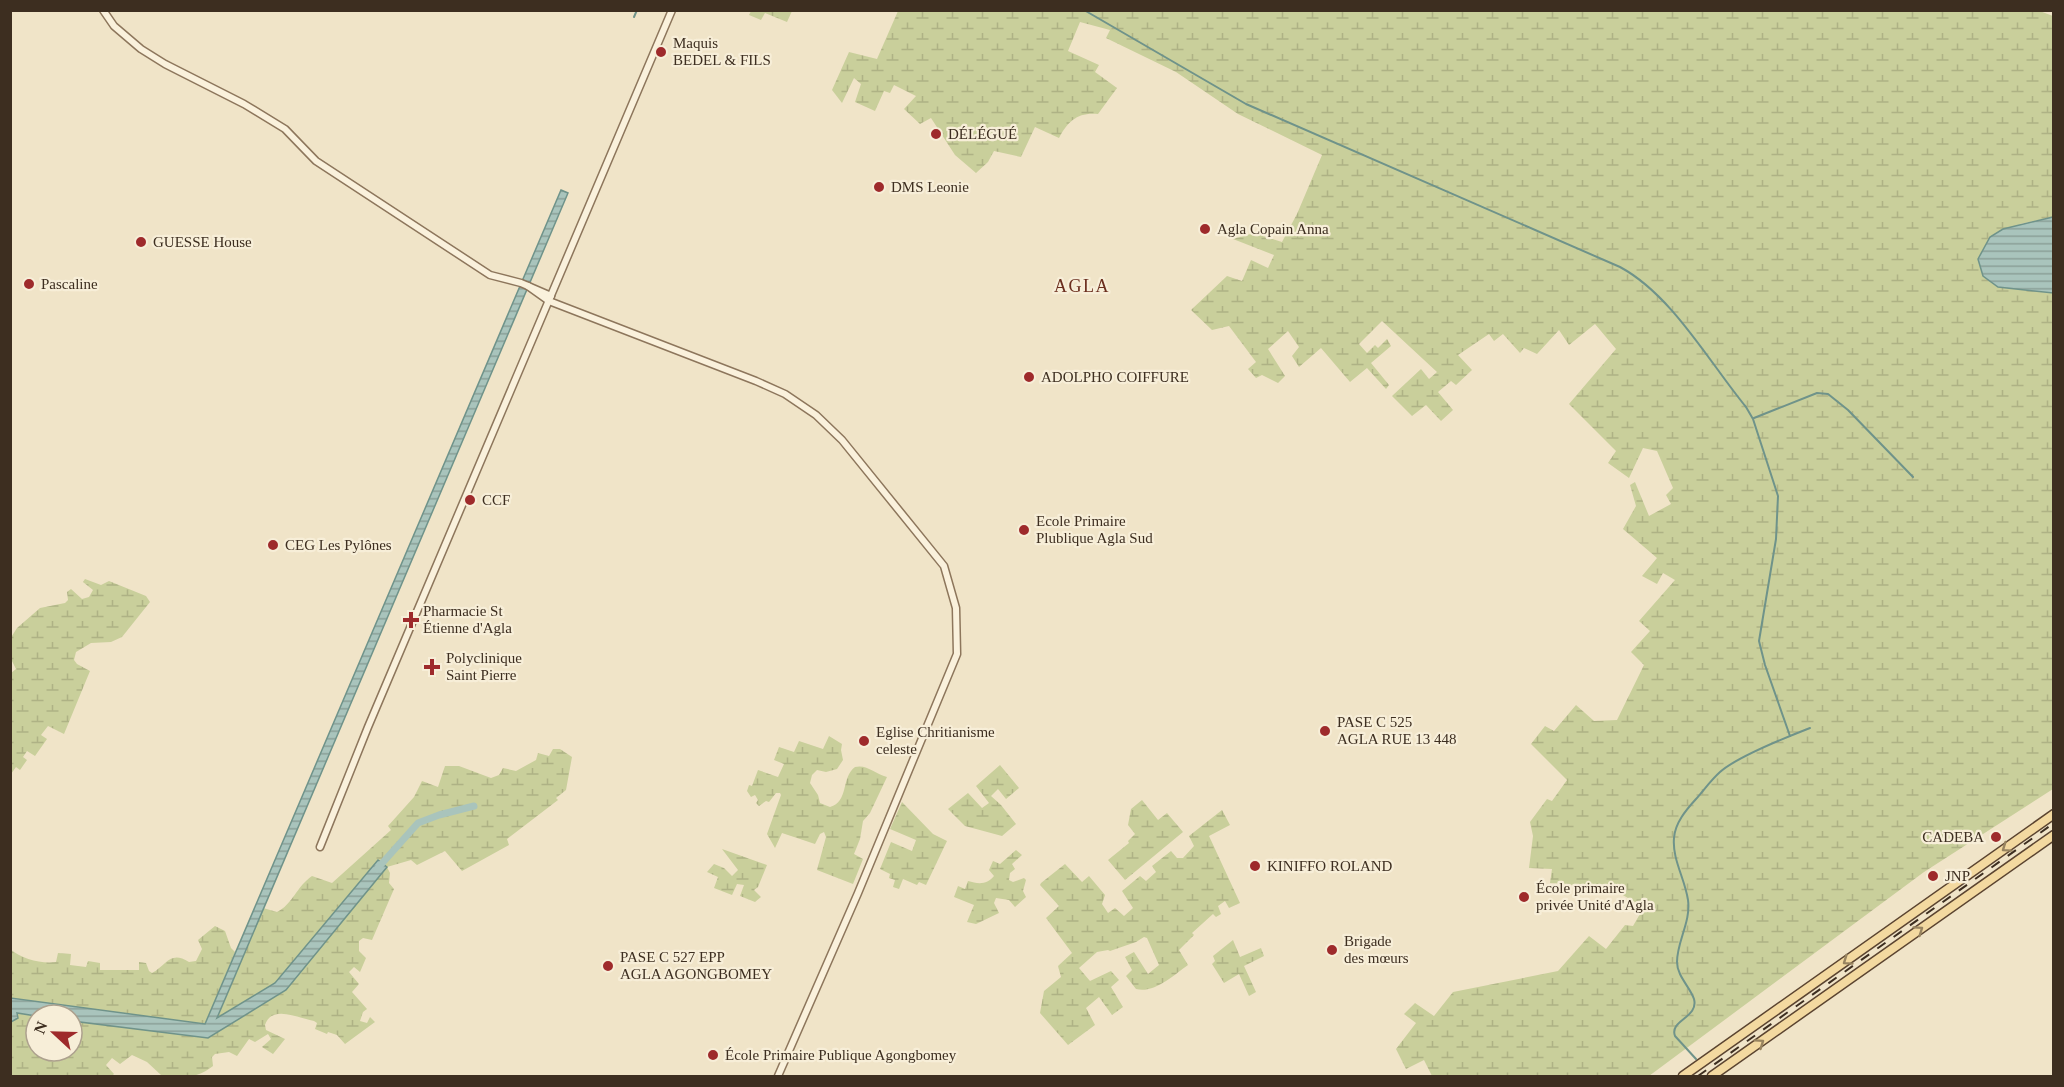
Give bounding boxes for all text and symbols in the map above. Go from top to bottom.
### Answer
place label: Maquis BEDEL & FILS [673,35,771,68]
marker: Maquis BEDEL & FILS [654,45,668,59]
place label: DÉLÉGUÉ [948,126,1017,142]
marker: DÉLÉGUÉ [929,127,943,141]
place label: DMS Leonie [891,179,969,195]
marker: DMS Leonie [872,180,886,194]
place label: Agla Copain Anna [1217,221,1329,237]
marker: Agla Copain Anna [1198,222,1212,236]
place label: GUESSE House [153,234,252,250]
marker: GUESSE House [134,235,148,249]
place label: Pascaline [41,276,98,292]
district label: AGLA [1054,276,1110,296]
marker: Pascaline [22,277,36,291]
place label: ADOLPHO COIFFURE [1041,369,1189,385]
marker: ADOLPHO COIFFURE [1022,370,1036,384]
place label: CCF [482,492,510,508]
marker: CCF [463,493,477,507]
place label: Ecole Primaire Plublique Agla Sud [1036,513,1153,546]
marker: Ecole Primaire Plublique Agla Sud [1017,523,1031,537]
place label: CEG Les Pylônes [285,537,392,553]
marker: CEG Les Pylônes [266,538,280,552]
place label: Pharmacie St Étienne d'Agla [423,603,512,636]
marker: Pharmacie St Étienne d'Agla [404,613,418,627]
place label: Polyclinique Saint Pierre [446,650,522,683]
marker: Polyclinique Saint Pierre [423,658,441,676]
place label: PASE C 525 AGLA RUE 13 448 [1337,714,1457,747]
place label: Eglise Chritianisme celeste [876,724,995,757]
marker: PASE C 525 AGLA RUE 13 448 [1318,724,1332,738]
marker: Eglise Chritianisme celeste [857,734,871,748]
place label: CADEBA [1922,829,1984,845]
marker: CADEBA [1989,830,2003,844]
one-way arrow [2001,841,2012,852]
place label: KINIFFO ROLAND [1267,858,1393,874]
marker: KINIFFO ROLAND [1248,859,1262,873]
place label: JNP [1945,868,1970,884]
marker: JNP [1926,869,1940,883]
place label: École primaire privée Unité d'Agla [1536,880,1654,913]
marker: École primaire privée Unité d'Agla [1517,890,1531,904]
one-way arrow [1913,926,1924,937]
place label: Brigade des mœurs [1344,933,1409,966]
marker: Brigade des mœurs [1325,943,1339,957]
place label: PASE C 527 EPP AGLA AGONGBOMEY [620,949,772,982]
one-way arrow [1842,954,1853,965]
marker: PASE C 527 EPP AGLA AGONGBOMEY [601,959,615,973]
north arrow [24,1003,84,1063]
text: N [31,1019,51,1036]
one-way arrow [1753,1039,1764,1050]
place label: École Primaire Publique Agongbomey [725,1047,957,1063]
marker: École Primaire Publique Agongbomey [706,1048,720,1062]

